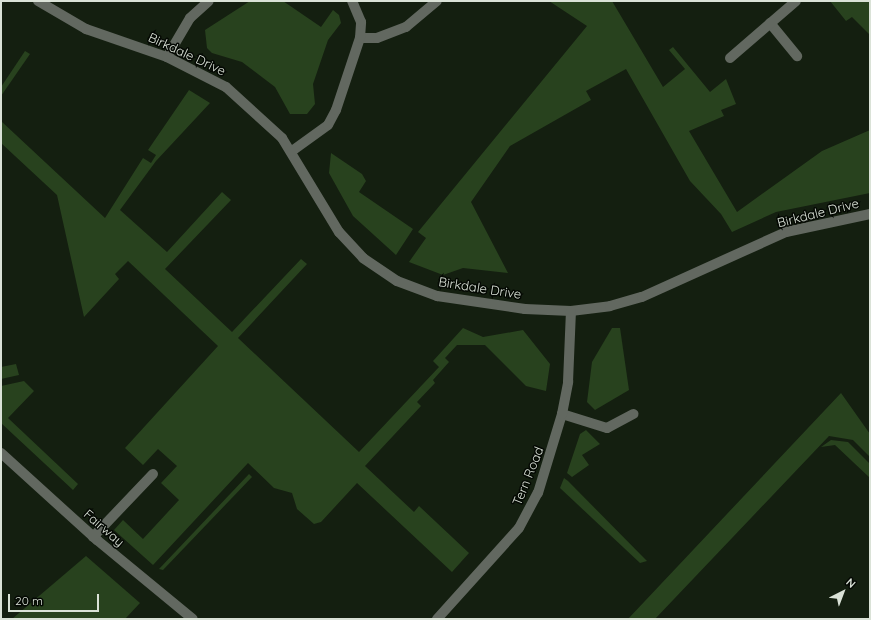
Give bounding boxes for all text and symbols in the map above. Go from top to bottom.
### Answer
street label: Birkdale Drive [146,29,228,79]
street label: Birkdale Drive [775,195,861,231]
street label: Birkdale Drive [437,274,523,302]
street label: Tern Road [509,444,547,508]
street label: Fairway [81,506,127,550]
north arrow [823,572,863,612]
text: N [843,575,859,591]
scale bar [10,586,101,612]
text: 20 m [15,593,43,608]

